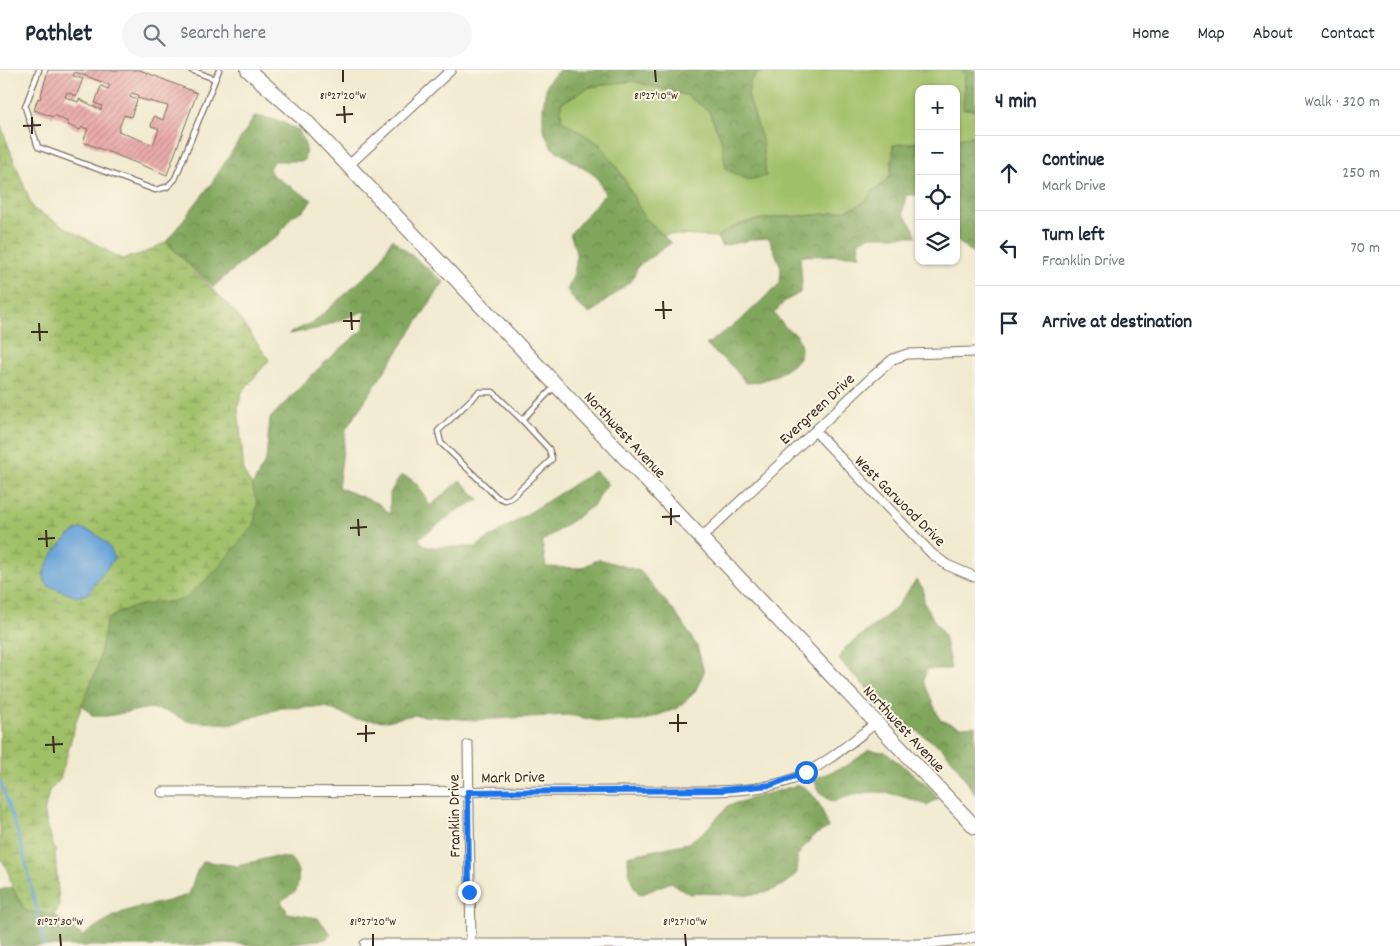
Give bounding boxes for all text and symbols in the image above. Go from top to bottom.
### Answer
search box [122,12,472,57]
text: Pathlet [25,18,92,52]
icon: search [140,21,168,49]
text: Search here [180,21,266,48]
text: Home [1132,22,1169,47]
text: Map [1197,22,1225,47]
text: About [1253,22,1293,47]
text: Contact [1321,22,1375,47]
map controls [915,85,960,265]
button: + [915,85,960,130]
text: 81°27'20"W [320,88,366,105]
text: 81°27'10"W [634,88,678,105]
text: 4 min [995,88,1037,118]
text: Walk · 320 m [1304,91,1380,114]
button: − [915,130,960,175]
text: Continue [1042,148,1104,175]
icon: ahead [995,159,1023,187]
text: 250 m [1342,162,1380,185]
button: locate [915,175,960,220]
text: Mark Drive [1042,175,1106,198]
button: layers [915,220,960,265]
text: Turn left [1042,223,1105,250]
icon: left [995,234,1023,262]
text: 70 m [1350,237,1380,260]
text: Franklin Drive [1042,250,1125,273]
icon: arrive [995,309,1023,337]
text: Arrive at destination [1042,310,1192,337]
street label: Evergreen Drive [775,369,861,451]
street label: Northwest Avenue [578,387,671,484]
street label: West Garwood Drive [848,451,950,553]
street label: Northwest Avenue [857,681,950,778]
route start [795,761,818,784]
street label: Mark Drive [481,766,545,791]
street label: Franklin Drive [443,774,468,858]
route end [458,881,481,904]
text: 81°27'30"W [37,914,83,931]
text: 81°27'20"W [350,914,396,931]
text: 81°27'10"W [663,914,707,931]

